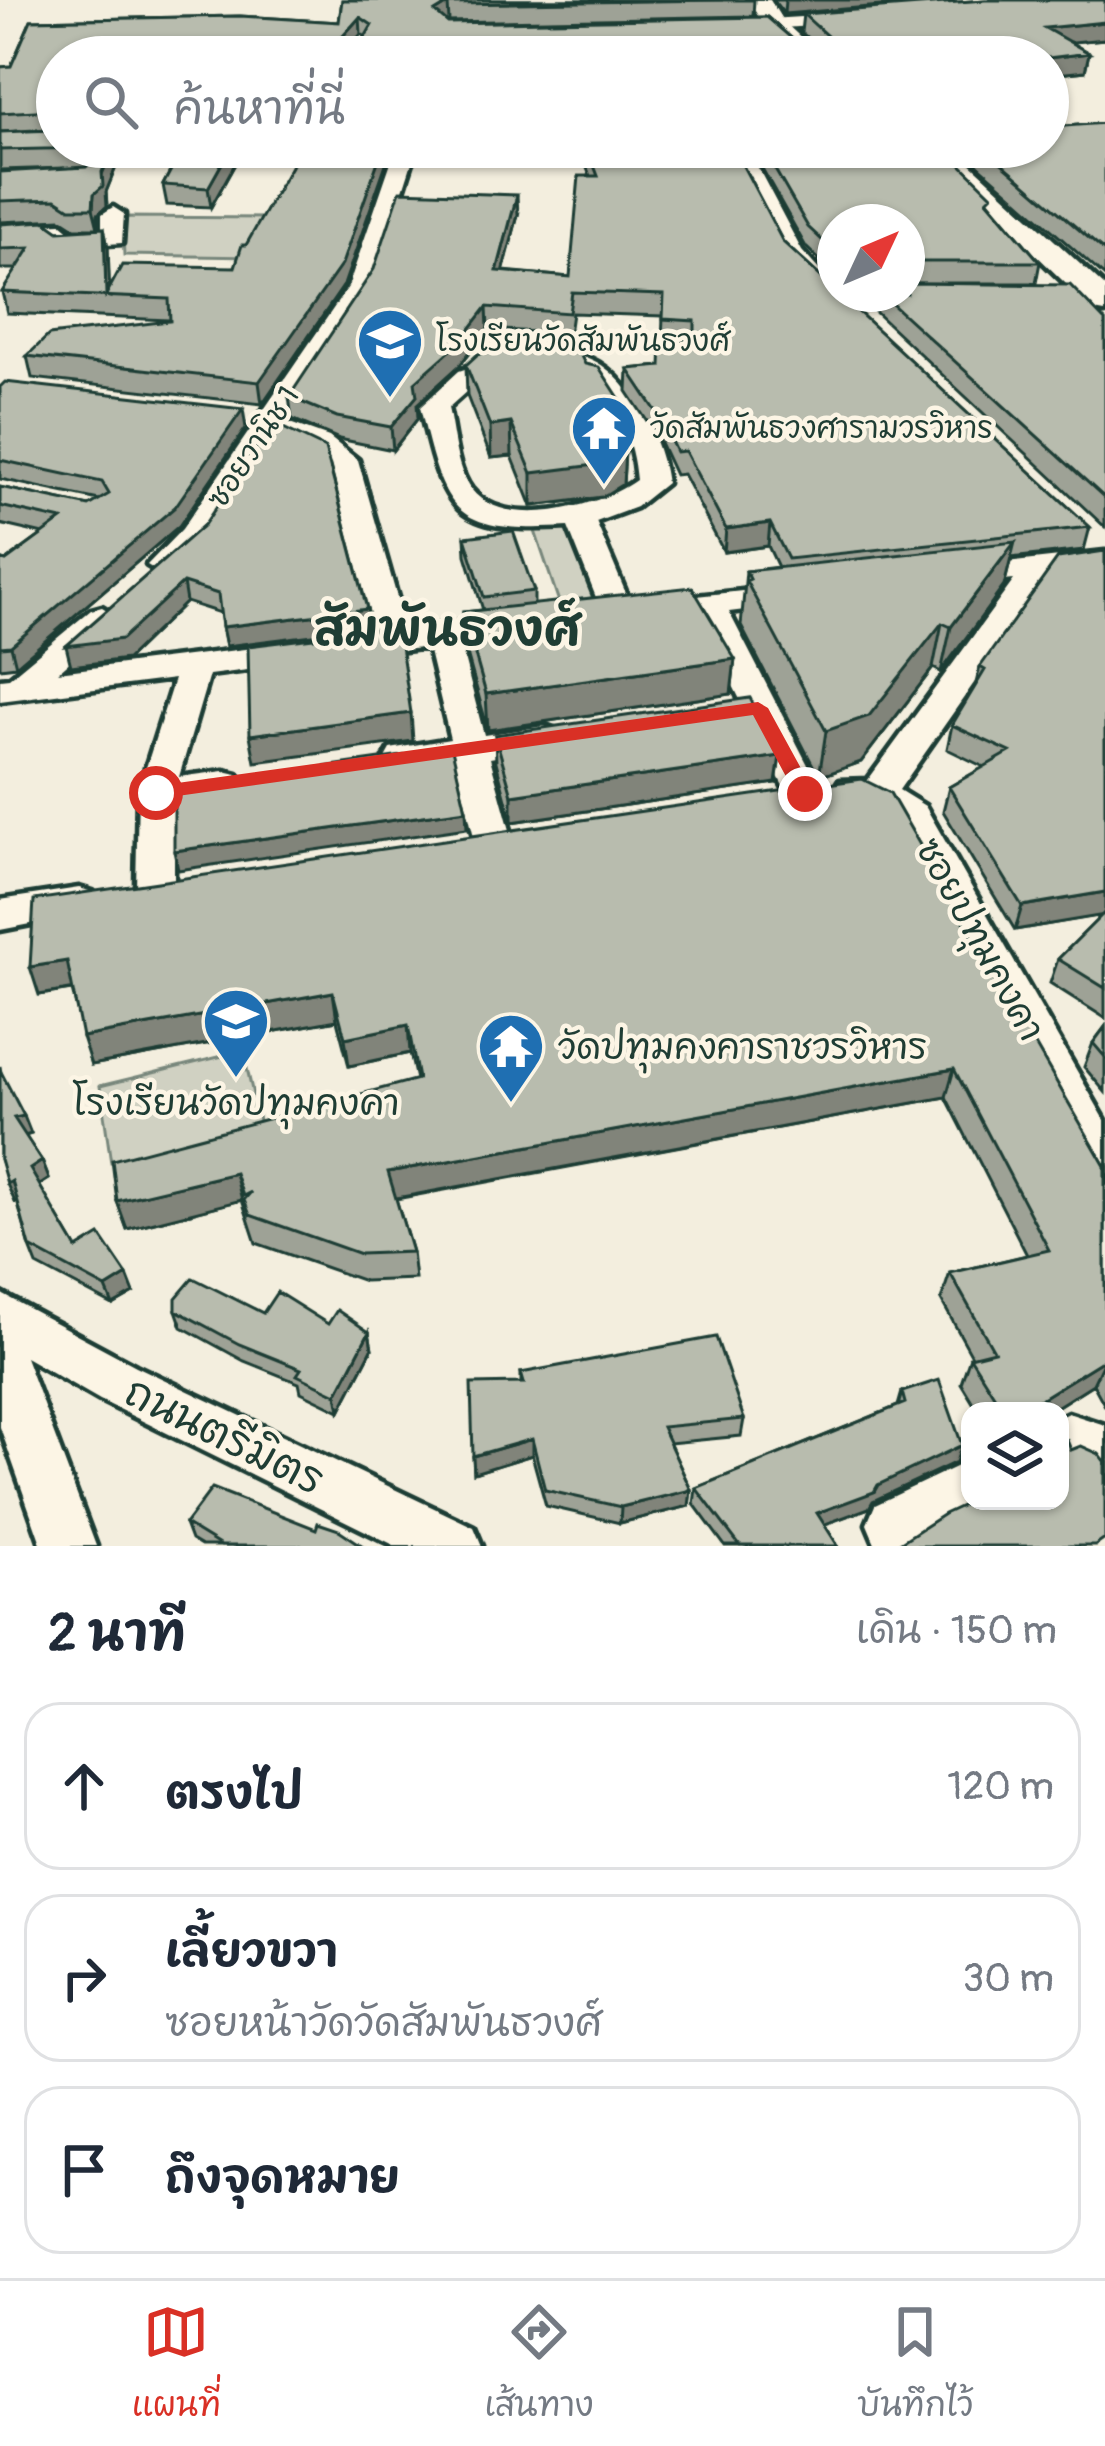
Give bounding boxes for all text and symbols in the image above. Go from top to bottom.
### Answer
search box [36,36,1069,168]
icon: search [78,69,144,135]
text: ค้นหาที่นี่ [174,82,345,138]
north arrow [817,204,925,312]
school or university icon: โรงเรียนวัดสัมพันธวงศ์ [355,306,425,400]
place label: โรงเรียนวัดสัมพันธวงศ์ [436,321,731,360]
street label: ซอยวานิช 1 [199,379,308,515]
temple icon: วัดสัมพันธวงศารามวรวิหาร [569,393,639,487]
place label: วัดสัมพันธวงศารามวรวิหาร [650,410,993,447]
district label: สัมพันธวงศ์ [314,597,584,660]
route start [129,766,183,820]
route end [778,767,832,821]
street label: ซอยปทุมคงคา [902,830,1054,1051]
school or university icon: โรงเรียนวัดปทุมคงคา [201,986,271,1080]
temple icon: วัดปทุมคงคาราชวรวิหาร [476,1011,546,1105]
place label: วัดปทุมคงคาราชวรวิหาร [558,1025,927,1074]
place label: โรงเรียนวัดปทุมคงคา [72,1079,400,1130]
street label: ถนนตรีมิตร [116,1365,333,1507]
map controls [961,1402,1069,1510]
button: layers [961,1402,1069,1510]
text: 2 นาที [48,1602,186,1666]
text: เดิน · 150 m [856,1606,1057,1655]
icon: ahead [51,1753,117,1819]
text: 120 m [947,1762,1054,1811]
text: ตรงไป [165,1766,303,1822]
text: เลี้ยวขวา [165,1924,338,1980]
icon: right [51,1945,117,2011]
text: 30 m [963,1954,1054,2003]
text: ซอยหน้าวัดวัดสัมพันธวงศ์ [165,1999,601,2048]
icon: arrive [51,2137,117,2203]
text: ถึงจุดหมาย [165,2150,400,2206]
tab: แผนที่ [132,2299,221,2429]
tab: เส้นทาง [484,2299,594,2429]
tab: บันทึกไว้ [857,2299,973,2429]

